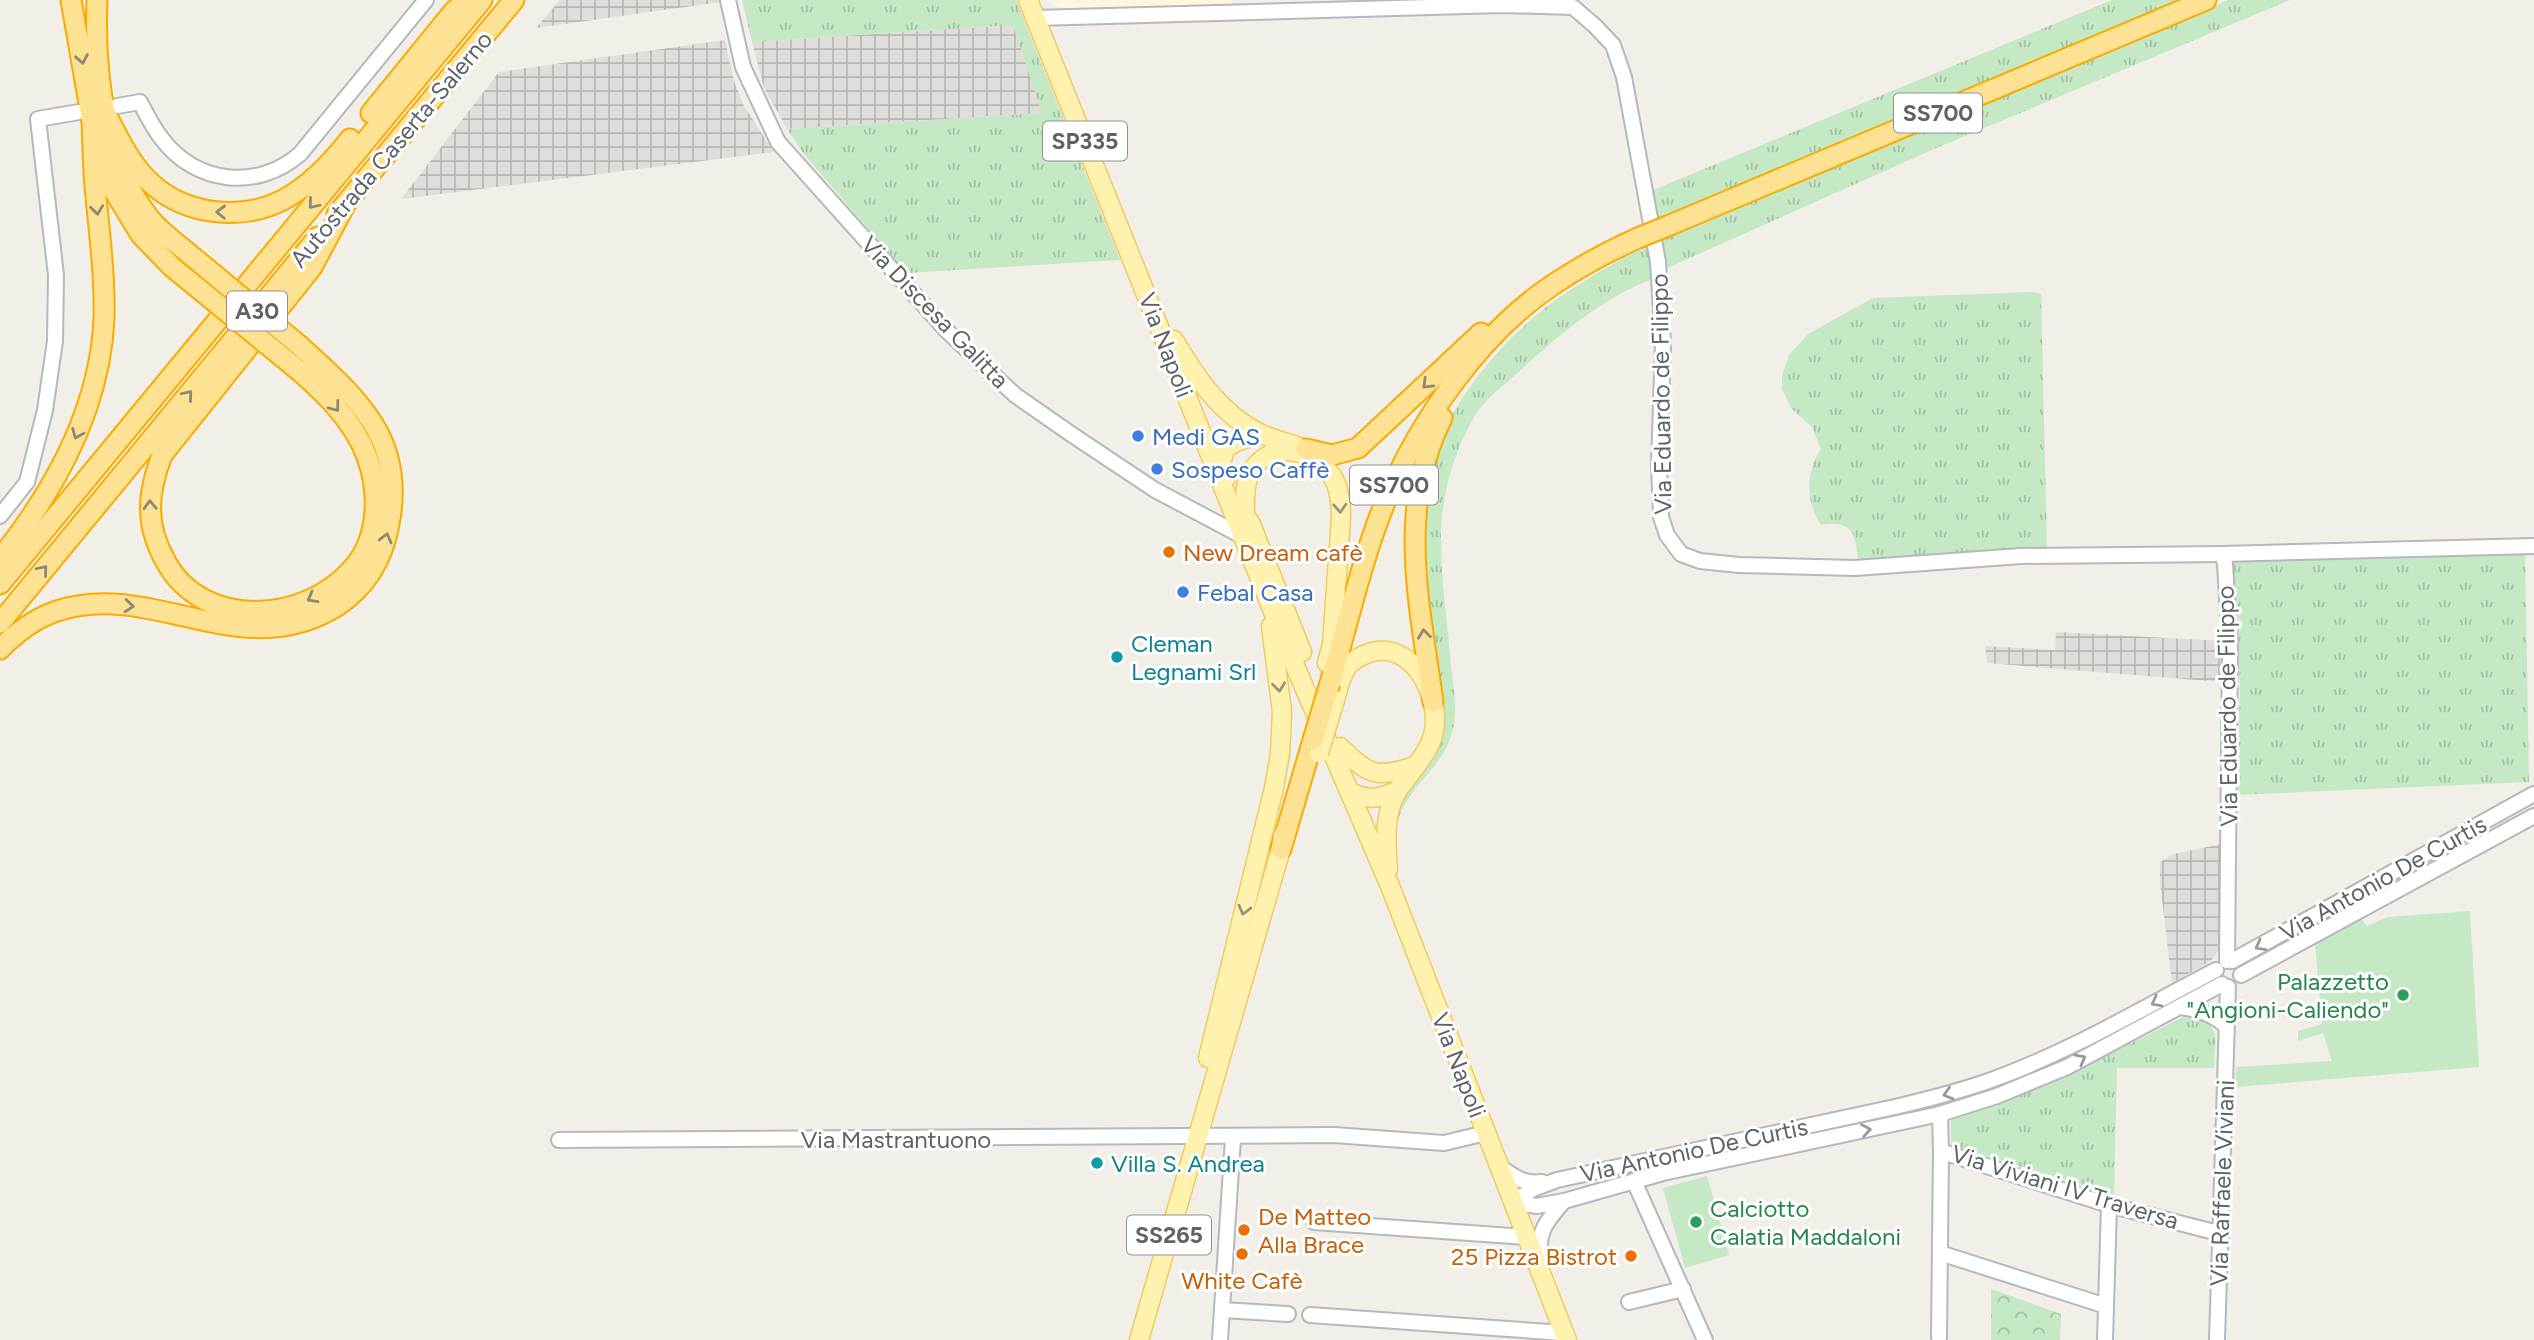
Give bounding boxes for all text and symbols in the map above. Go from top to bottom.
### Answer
street label: Autostrada Caserta-Salerno [284,25,498,273]
one-way arrow [73,53,88,65]
road number: SS700 [1894,94,1982,132]
road number: SP335 [1043,122,1127,160]
one-way arrow [309,195,321,208]
one-way arrow [90,204,105,216]
one-way arrow [215,204,226,219]
street label: Via Discesa Galitta [855,230,1015,394]
street label: Via Eduardo de Filippo [1644,273,1678,515]
street label: Via Napoli [1133,288,1199,402]
road number: A30 [227,292,287,330]
one-way arrow [1422,376,1435,389]
one-way arrow [180,390,192,403]
one-way arrow [327,400,340,412]
place label: Medi GAS [1152,422,1260,451]
one-way arrow [71,426,85,439]
marker: Medi GAS [1130,428,1146,444]
place label: Sospeso Caffè [1171,455,1329,484]
marker: Sospeso Caffè [1149,461,1165,477]
road number: SS700 [1350,466,1438,505]
one-way arrow [143,499,158,510]
one-way arrow [1332,502,1347,513]
one-way arrow [378,532,392,544]
place label: New Dream cafè [1183,538,1363,567]
marker: New Dream cafè [1161,544,1177,560]
one-way arrow [35,566,48,578]
place label: Febal Casa [1197,578,1313,607]
marker: Febal Casa [1175,584,1191,600]
street label: Via Eduardo de Filippo [2210,585,2244,827]
one-way arrow [307,590,319,603]
one-way arrow [123,598,134,613]
one-way arrow [1417,628,1432,640]
place label: Cleman Legnami Srl [1131,629,1256,686]
marker: Cleman Legnami Srl [1109,649,1125,665]
one-way arrow [1271,681,1286,692]
street label: Via Antonio De Curtis [2275,809,2491,947]
one-way arrow [1238,904,1252,916]
one-way arrow [2254,938,2267,951]
place label: Palazzetto "Angioni-Caliendo" [2187,967,2389,1024]
marker: Palazzetto "Angioni-Caliendo" [2395,987,2411,1003]
one-way arrow [2151,994,2163,1007]
street label: Via Napoli [1426,1008,1492,1122]
one-way arrow [2074,1054,2086,1068]
street label: Via Raffaele Viviani [2204,1079,2240,1287]
one-way arrow [1943,1085,1955,1100]
street label: Via Antonio De Curtis [1578,1112,1810,1188]
one-way arrow [1860,1123,1872,1138]
street label: Via Mastrantuono [801,1125,991,1154]
street label: Via Viviani IV Traversa [1948,1139,2182,1235]
place label: Villa S. Andrea [1111,1149,1265,1178]
marker: Villa S. Andrea [1089,1155,1105,1171]
place label: Calciotto Calatia Maddaloni [1710,1194,1901,1251]
place label: De Matteo Alla Brace [1258,1202,1371,1259]
marker: Calciotto Calatia Maddaloni [1688,1214,1704,1230]
road number: SS265 [1127,1216,1211,1254]
marker: De Matteo Alla Brace [1236,1222,1252,1238]
place label: 25 Pizza Bistrot [1451,1242,1617,1271]
marker: White Cafè [1234,1246,1250,1262]
marker: 25 Pizza Bistrot [1623,1248,1639,1264]
place label: White Cafè [1181,1266,1303,1295]

